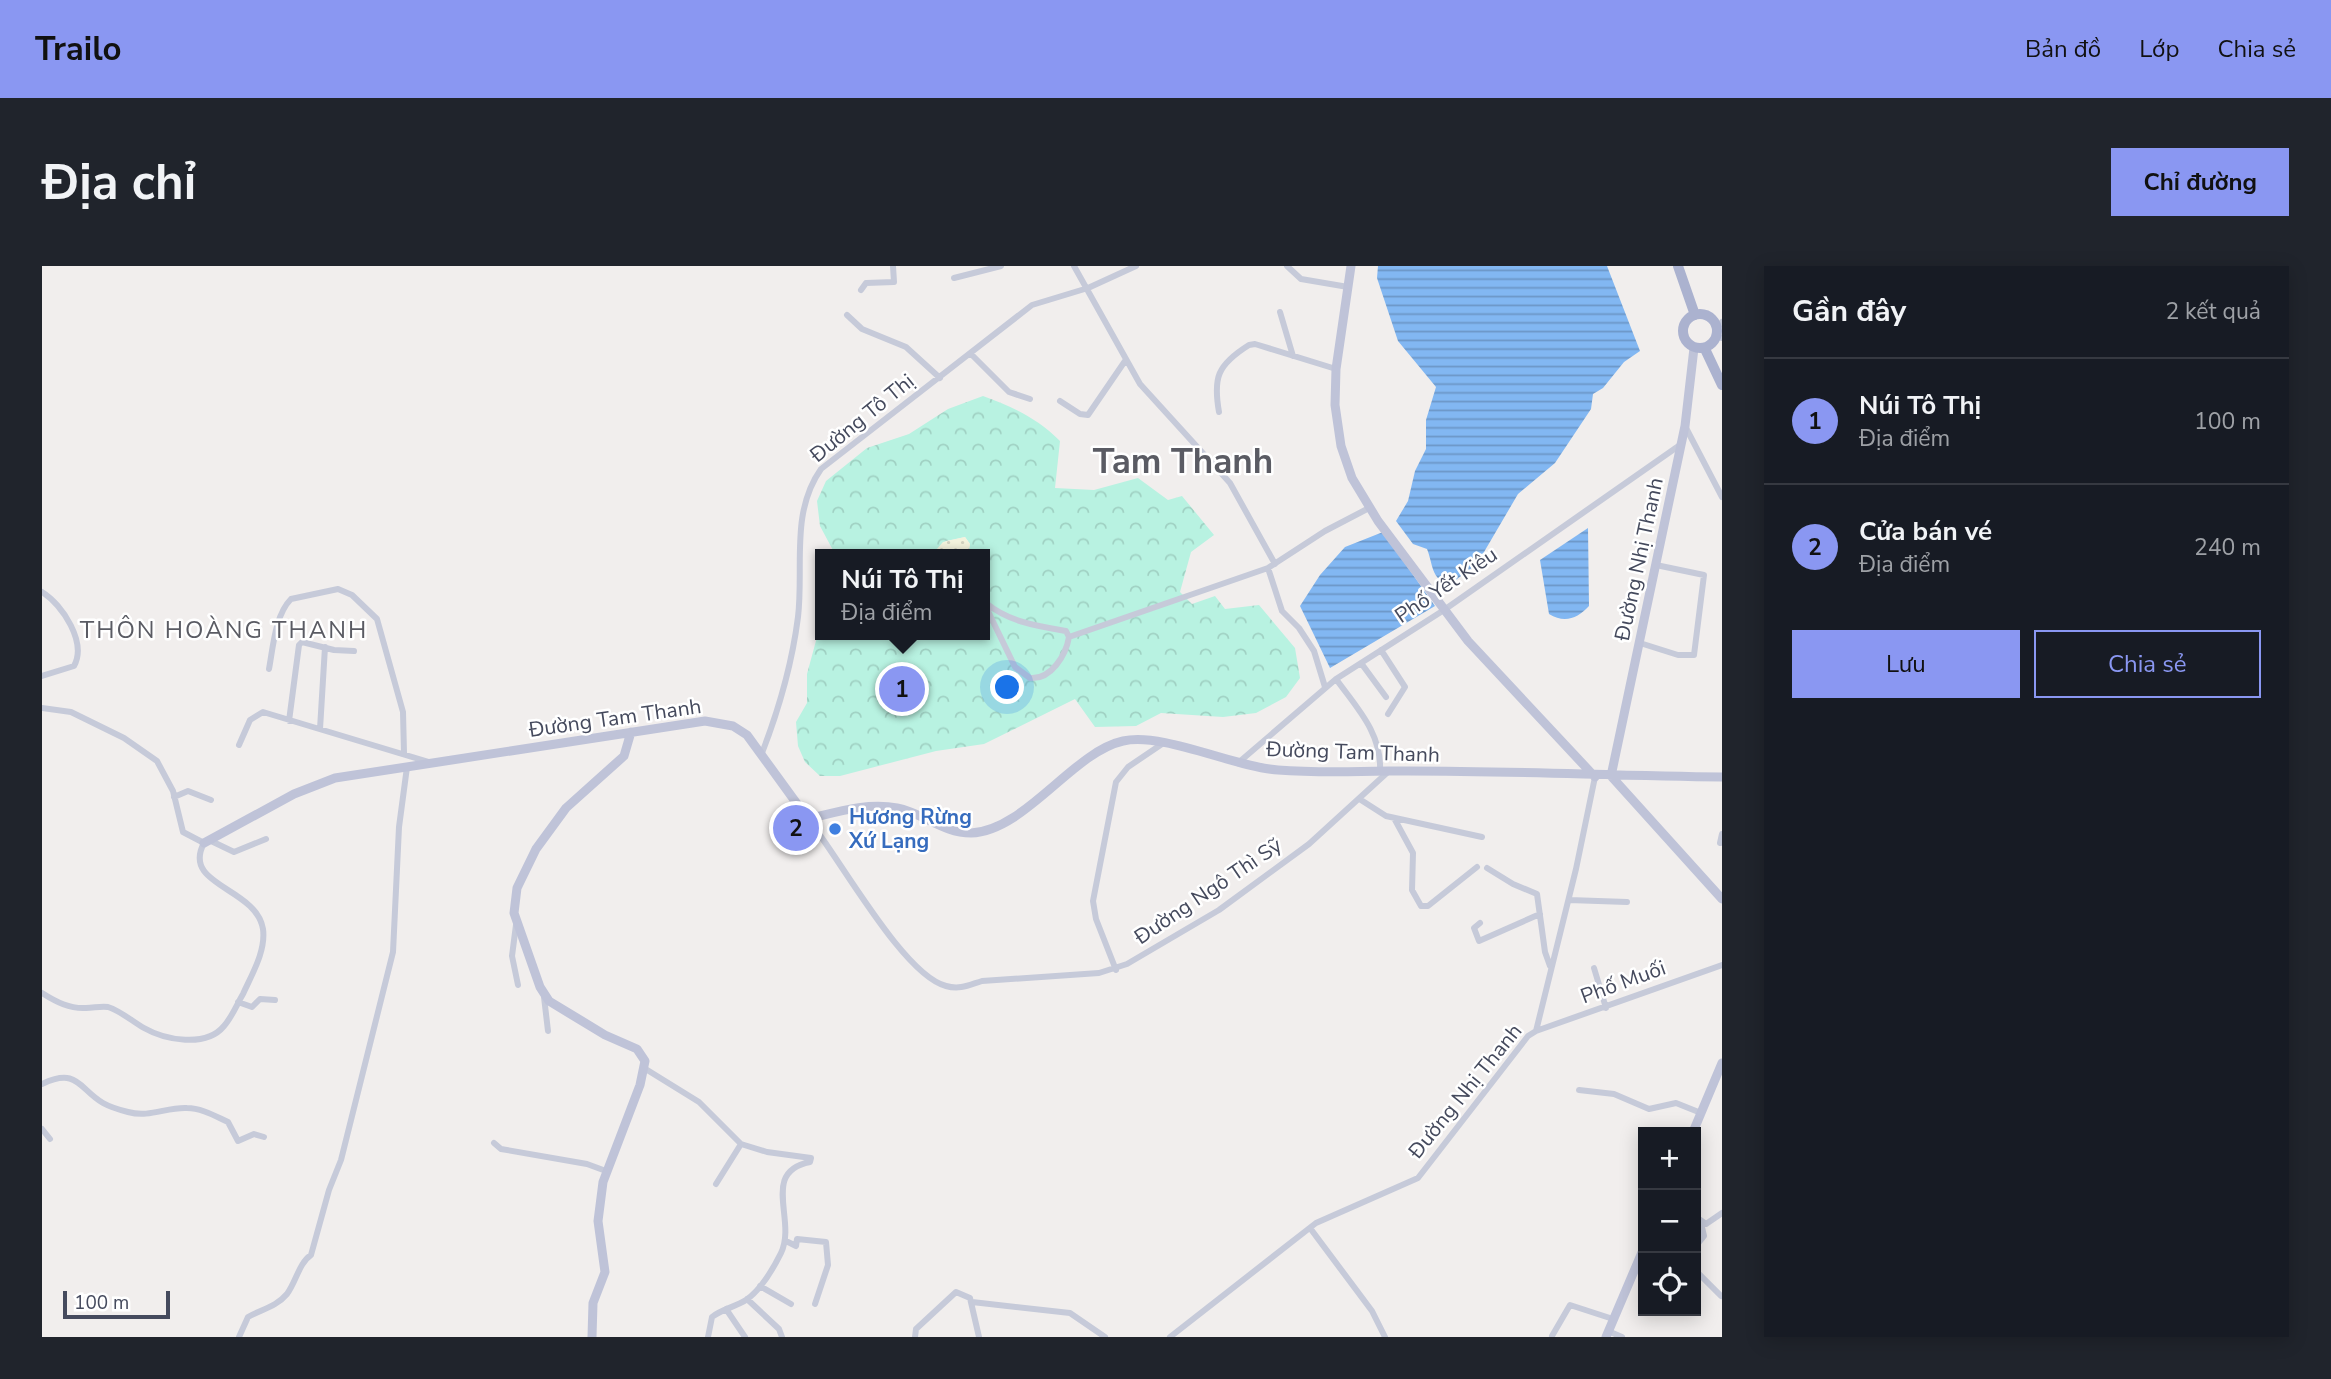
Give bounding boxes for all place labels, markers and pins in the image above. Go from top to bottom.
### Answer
pin: 1 [879,663,925,715]
pin: 2 [773,802,819,854]
place label: Hương Rừng Xứ Lạng [848,803,972,855]
marker: Hương Rừng Xứ Lạng [827,821,843,837]

